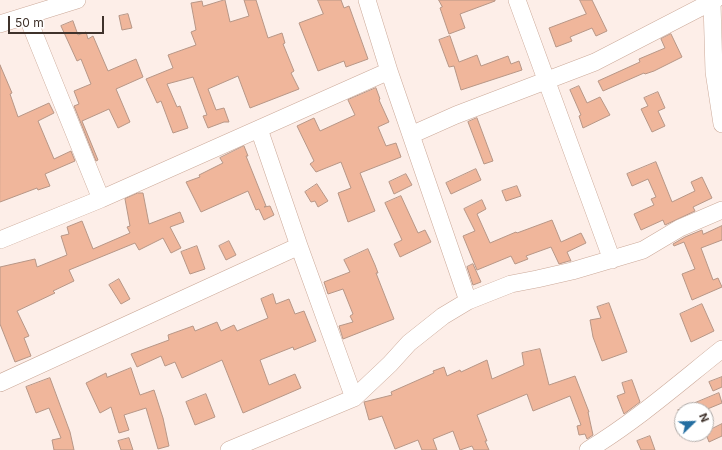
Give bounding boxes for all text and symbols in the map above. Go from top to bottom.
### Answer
scale bar [10,8,106,34]
text: 50 m [15,15,44,30]
north arrow [674,402,714,442]
text: N [696,411,712,424]

